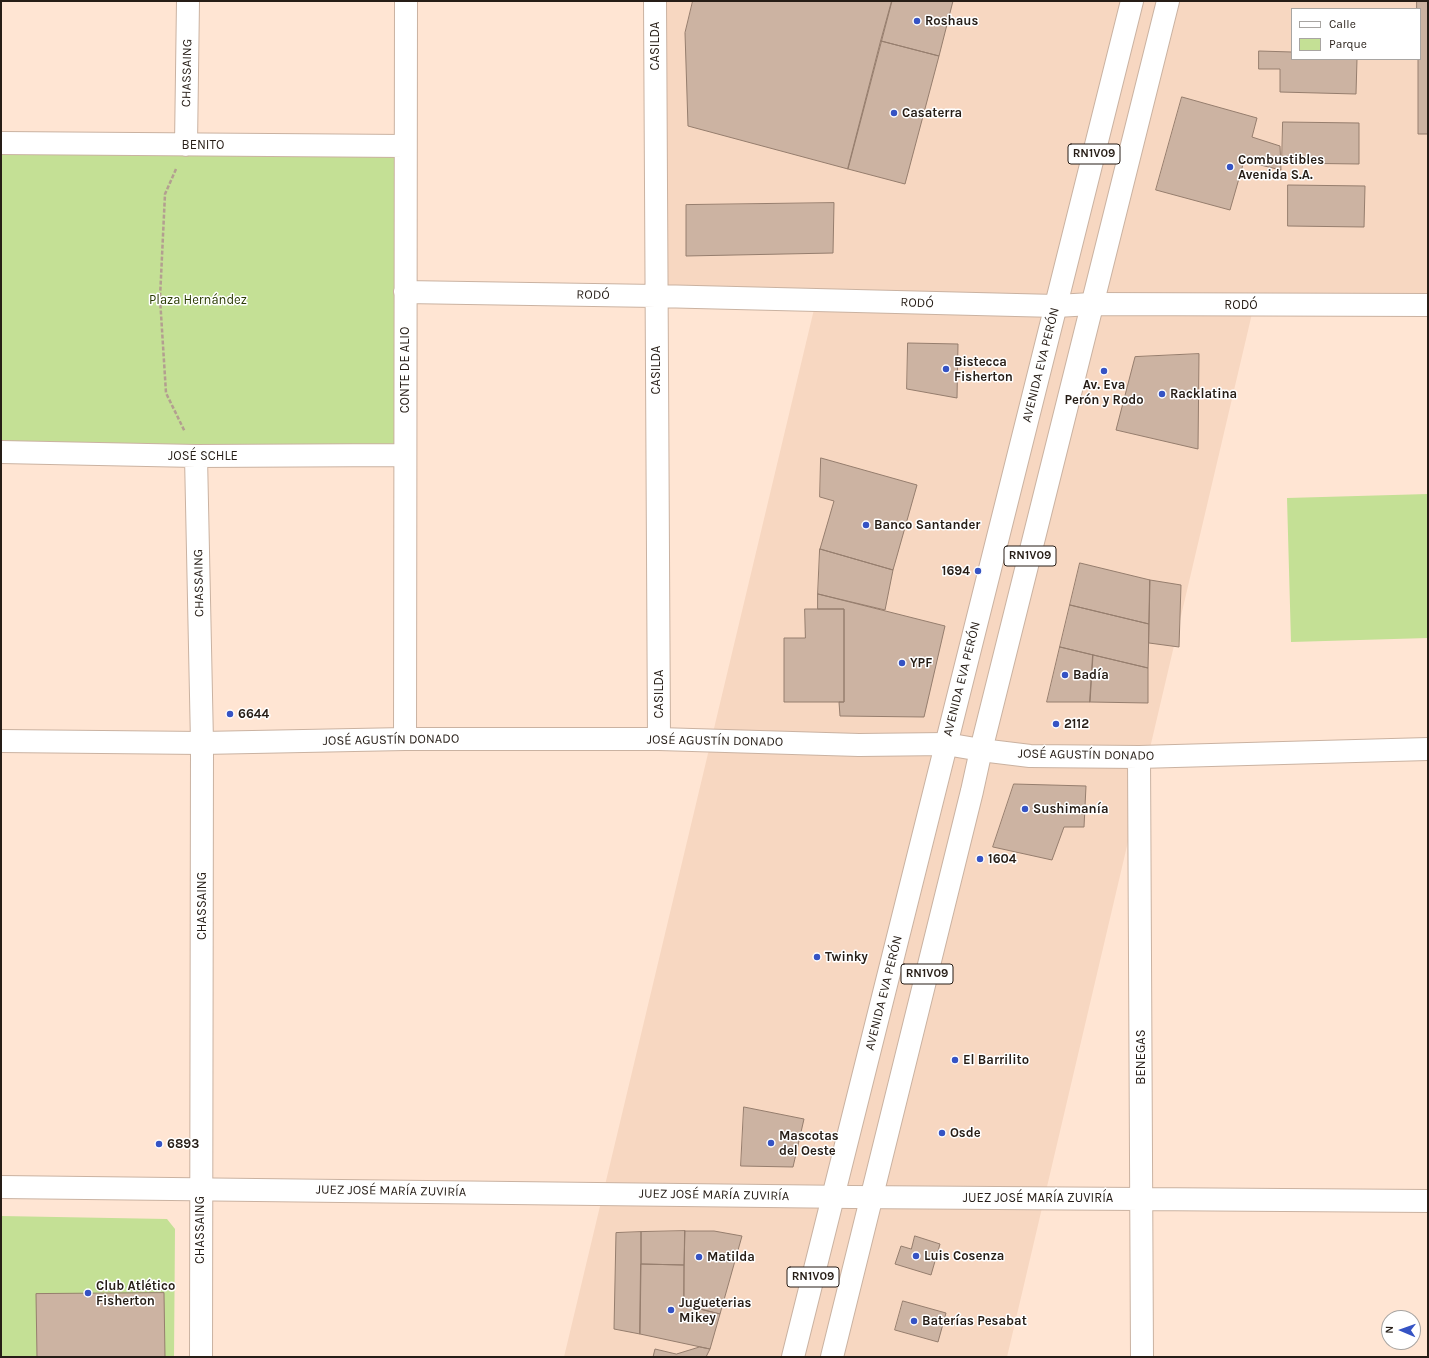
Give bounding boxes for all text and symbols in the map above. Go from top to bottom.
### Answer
legend [1291,8,1421,60]
place label: Roshaus [925,13,978,29]
marker: Roshaus [912,16,922,26]
text: Calle [1329,17,1356,31]
street label: CASILDA [647,21,663,71]
text: Parque [1329,37,1367,51]
street label: CHASSAING [179,39,195,107]
place label: Casaterra [902,105,962,121]
marker: Casaterra [889,108,899,118]
street label: BENITO [182,137,224,153]
road number: RN1V09 [1068,144,1120,164]
place label: Combustibles Avenida S.A. [1238,152,1324,183]
marker: Combustibles Avenida S.A. [1225,162,1235,172]
street label: RODÓ [576,287,610,303]
park label: Plaza Hernández [149,292,247,308]
street label: RODÓ [900,295,934,311]
street label: RODÓ [1224,297,1258,313]
street label: AVENIDA EVA PERÓN [1019,306,1063,424]
street label: CONTE DE ALIO [397,327,413,413]
street label: CASILDA [648,345,664,395]
place label: Bistecca Fisherton [954,354,1013,385]
marker: Bistecca Fisherton [941,364,951,374]
marker: Av. Eva Perón y Rodo [1099,366,1109,376]
place label: Av. Eva Perón y Rodo [1064,377,1144,408]
place label: Racklatina [1170,386,1237,402]
marker: Racklatina [1157,389,1167,399]
street label: JOSÉ SCHLE [168,448,238,464]
place label: Banco Santander [874,517,980,533]
marker: Banco Santander [861,520,871,530]
road number: RN1V09 [1004,546,1056,566]
street label: CHASSAING [191,549,207,617]
place label: 1694 [942,563,970,579]
marker: 1694 [973,566,983,576]
street label: AVENIDA EVA PERÓN [940,620,984,738]
place label: YPF [910,655,932,671]
marker: YPF [897,658,907,668]
place label: Badía [1073,667,1109,683]
street label: CASILDA [651,669,667,719]
marker: Badía [1060,670,1070,680]
place label: 6644 [238,706,269,722]
marker: 6644 [225,709,235,719]
place label: 2112 [1064,716,1089,732]
marker: 2112 [1051,719,1061,729]
street label: JOSÉ AGUSTÍN DONADO [323,731,459,749]
street label: JOSÉ AGUSTÍN DONADO [647,732,783,750]
street label: JOSÉ AGUSTÍN DONADO [1018,746,1154,764]
place label: Sushimanía [1033,801,1109,817]
marker: Sushimanía [1020,804,1030,814]
place label: 1604 [988,851,1016,867]
marker: 1604 [975,854,985,864]
street label: CHASSAING [194,872,210,940]
street label: AVENIDA EVA PERÓN [862,934,906,1052]
place label: Twinky [825,949,868,965]
marker: Twinky [812,952,822,962]
road number: RN1V09 [901,964,953,984]
street label: BENEGAS [1133,1029,1149,1085]
place label: El Barrilito [963,1052,1029,1068]
marker: El Barrilito [950,1055,960,1065]
place label: Osde [950,1125,981,1141]
place label: Mascotas del Oeste [779,1128,839,1159]
marker: Osde [937,1128,947,1138]
place label: 6893 [167,1136,199,1152]
marker: Mascotas del Oeste [766,1138,776,1148]
marker: 6893 [154,1139,164,1149]
street label: JUEZ JOSÉ MARÍA ZUVIRÍA [316,1182,466,1200]
street label: JUEZ JOSÉ MARÍA ZUVIRÍA [639,1186,789,1204]
street label: JUEZ JOSÉ MARÍA ZUVIRÍA [963,1190,1113,1206]
street label: CHASSAING [192,1196,208,1264]
place label: Luis Cosenza [924,1248,1004,1264]
place label: Matilda [707,1249,755,1265]
marker: Luis Cosenza [911,1251,921,1261]
marker: Matilda [694,1252,704,1262]
road number: RN1V09 [787,1267,839,1287]
place label: Club Atlético Fisherton [96,1278,175,1309]
marker: Club Atlético Fisherton [83,1288,93,1298]
place label: Jugueterias Mikey [679,1295,751,1326]
marker: Jugueterias Mikey [666,1305,676,1315]
north arrow [1381,1310,1421,1350]
place label: Baterías Pesabat [922,1313,1027,1329]
marker: Baterías Pesabat [909,1316,919,1326]
text: N [1383,1325,1396,1334]

